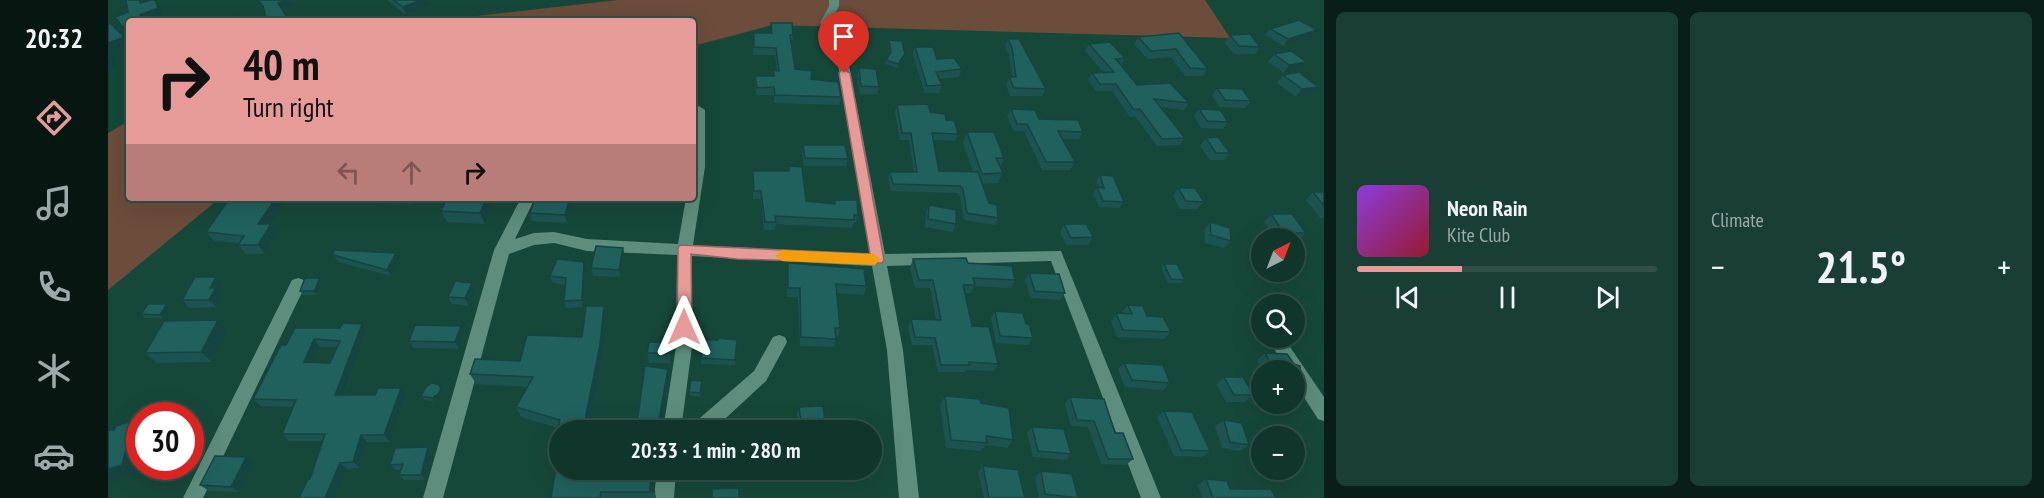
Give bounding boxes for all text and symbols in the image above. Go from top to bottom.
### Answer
pin [818,11,869,73]
icon: arrive [827,20,860,53]
text: 20:32 [25,21,83,55]
text: 40 m [243,37,320,92]
icon: right [144,42,222,120]
text: Turn right [243,90,334,124]
icon: directions [33,97,75,139]
icon: left [332,156,365,189]
icon: ahead [395,156,428,189]
icon: right [458,156,491,189]
icon: music [33,182,75,224]
text: Neon Rain [1447,194,1527,222]
text: Climate [1711,207,1764,233]
text: Kite Club [1447,222,1510,248]
north arrow [1251,228,1305,282]
map controls [1251,228,1305,480]
text: 21.5° [1816,237,1906,295]
text: − [1711,245,1725,288]
text: + [1997,245,2011,288]
icon: phone [33,266,75,308]
icon: previous [1391,281,1424,314]
icon: pause [1491,281,1524,314]
icon: next [1591,281,1624,314]
button: search [1251,294,1305,348]
position arrow [652,295,716,359]
icon: climate [33,350,75,392]
button: + [1251,360,1305,414]
speed limit sign: 30 [126,402,204,480]
button: − [1251,426,1305,480]
icon: car [33,435,75,477]
text: 20:33 · 1 min · 280 m [630,436,801,464]

